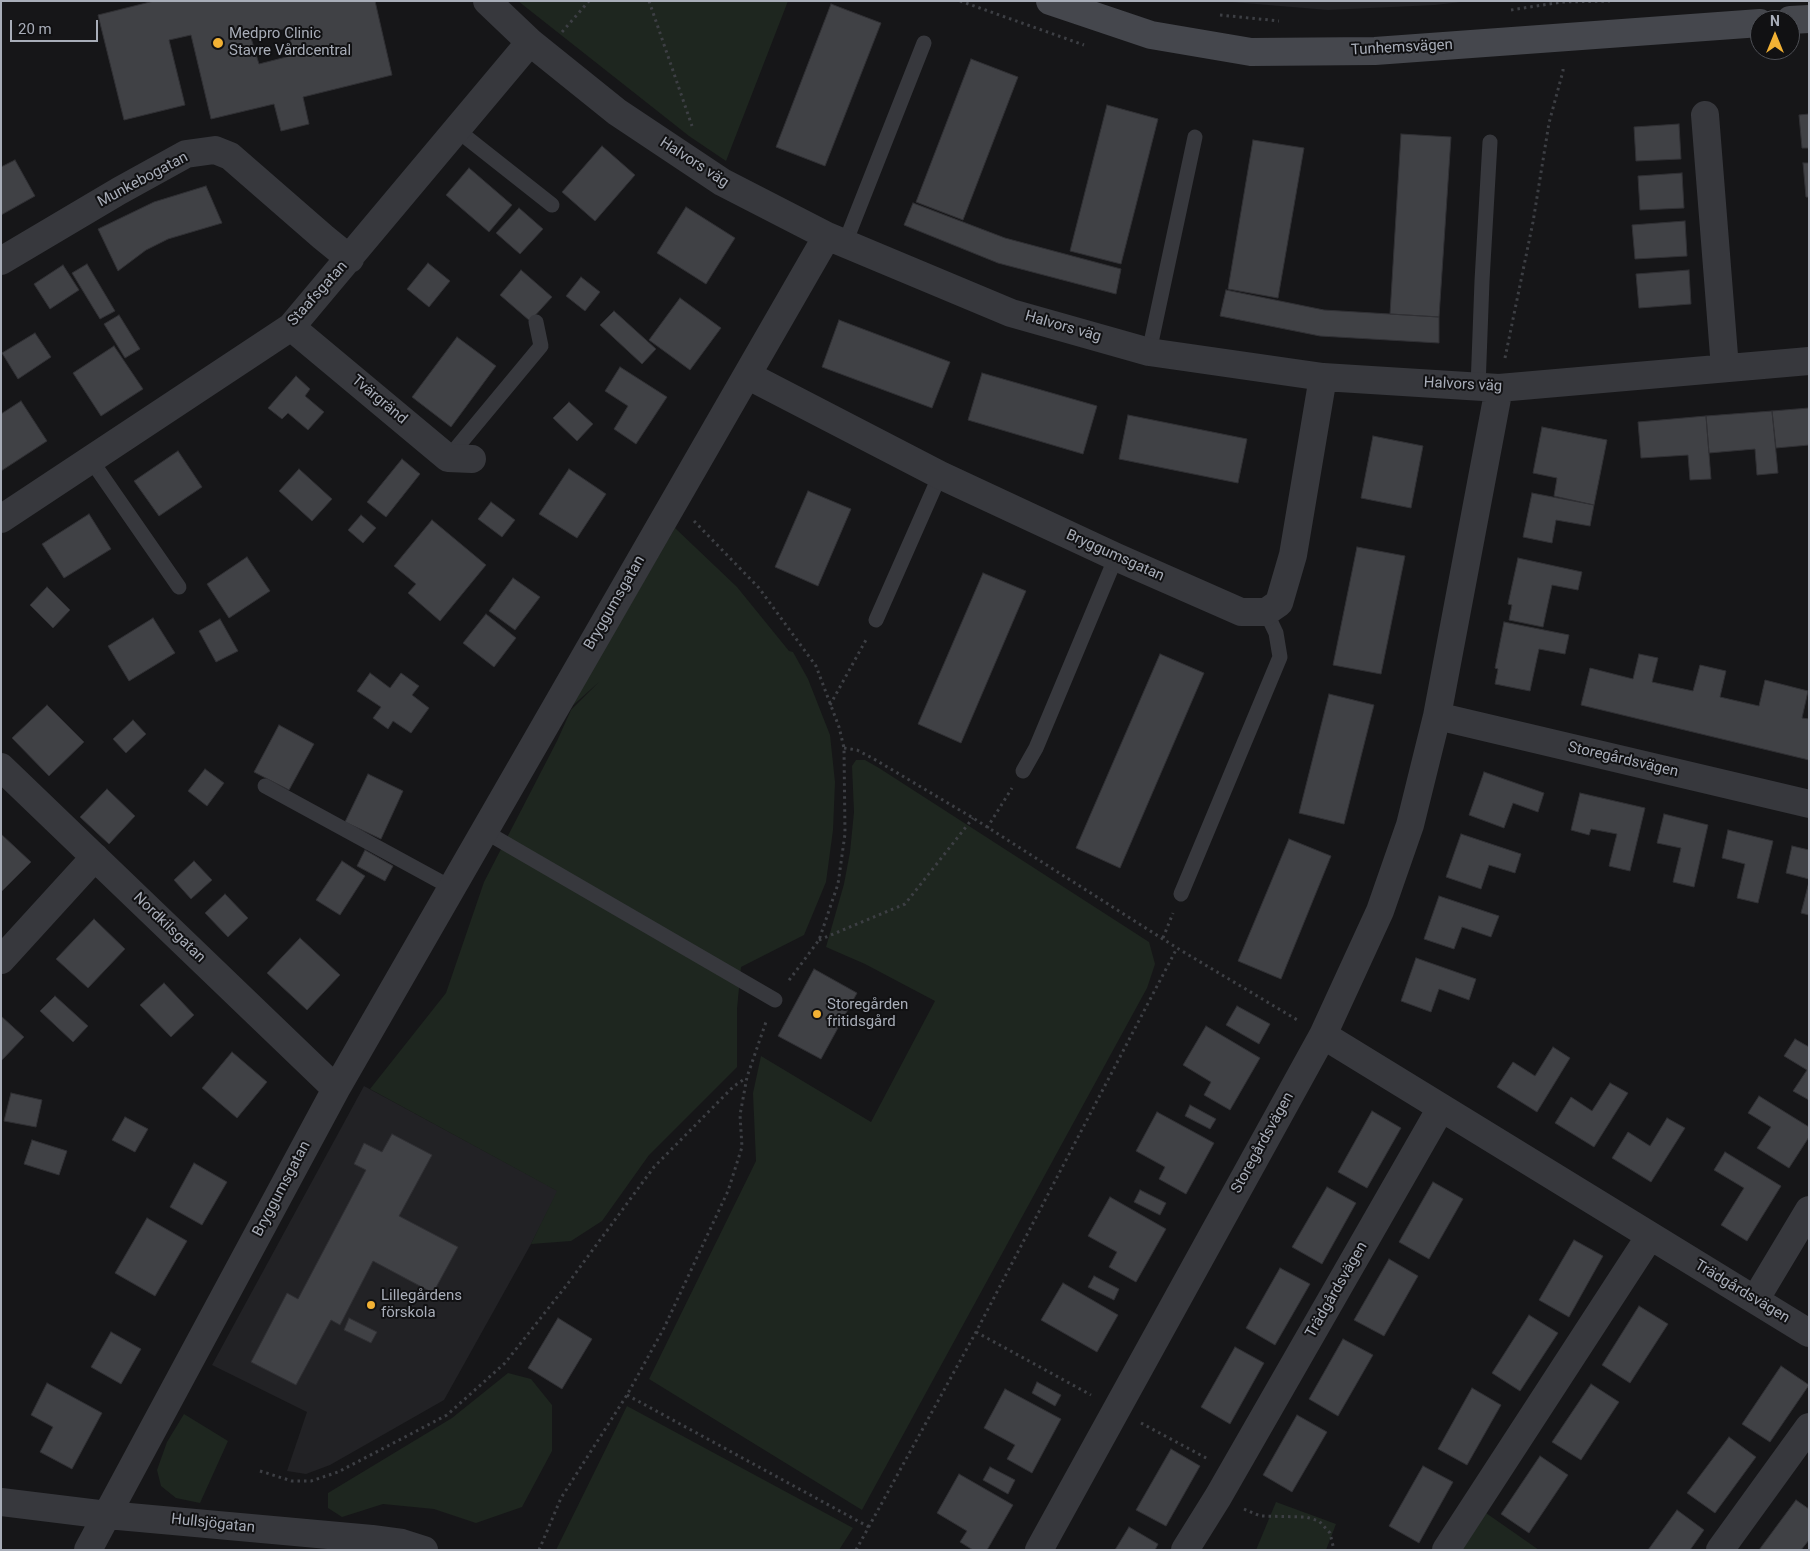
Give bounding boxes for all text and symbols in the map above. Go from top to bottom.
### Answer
scale bar [12,10,100,42]
north arrow [1750,10,1800,60]
text: N [1770,13,1780,29]
text: 20 m [18,20,52,38]
place label: Medpro Clinic Stavre Vårdcentral [229,25,351,60]
marker: Medpro Clinic Stavre Vårdcentral [211,36,225,50]
street label: Tunhemsvägen [1351,36,1453,60]
street label: Halvors väg [656,134,732,192]
street label: Munkebogatan [95,149,191,211]
street label: Staafsgatan [284,258,352,330]
street label: Halvors väg [1023,308,1103,346]
street label: Tvärgränd [348,372,410,428]
street label: Halvors väg [1423,374,1503,396]
street label: Bryggumsgatan [1063,526,1167,586]
street label: Bryggumsgatan [581,553,649,653]
street label: Storegårdsvägen [1566,739,1680,781]
street label: Nordkilsgatan [129,889,209,967]
place label: Storegården fritidsgård [827,996,908,1031]
marker: Storegården fritidsgård [811,1008,823,1020]
street label: Storegårdsvägen [1228,1089,1298,1197]
street label: Bryggumsgatan [249,1138,315,1240]
street label: Trädgårdsvägen [1302,1239,1372,1341]
street label: Trädgårdsvägen [1691,1257,1793,1327]
place label: Lillegårdens förskola [381,1287,462,1322]
marker: Lillegårdens förskola [365,1299,377,1311]
street label: Hullsjögatan [170,1511,256,1537]

